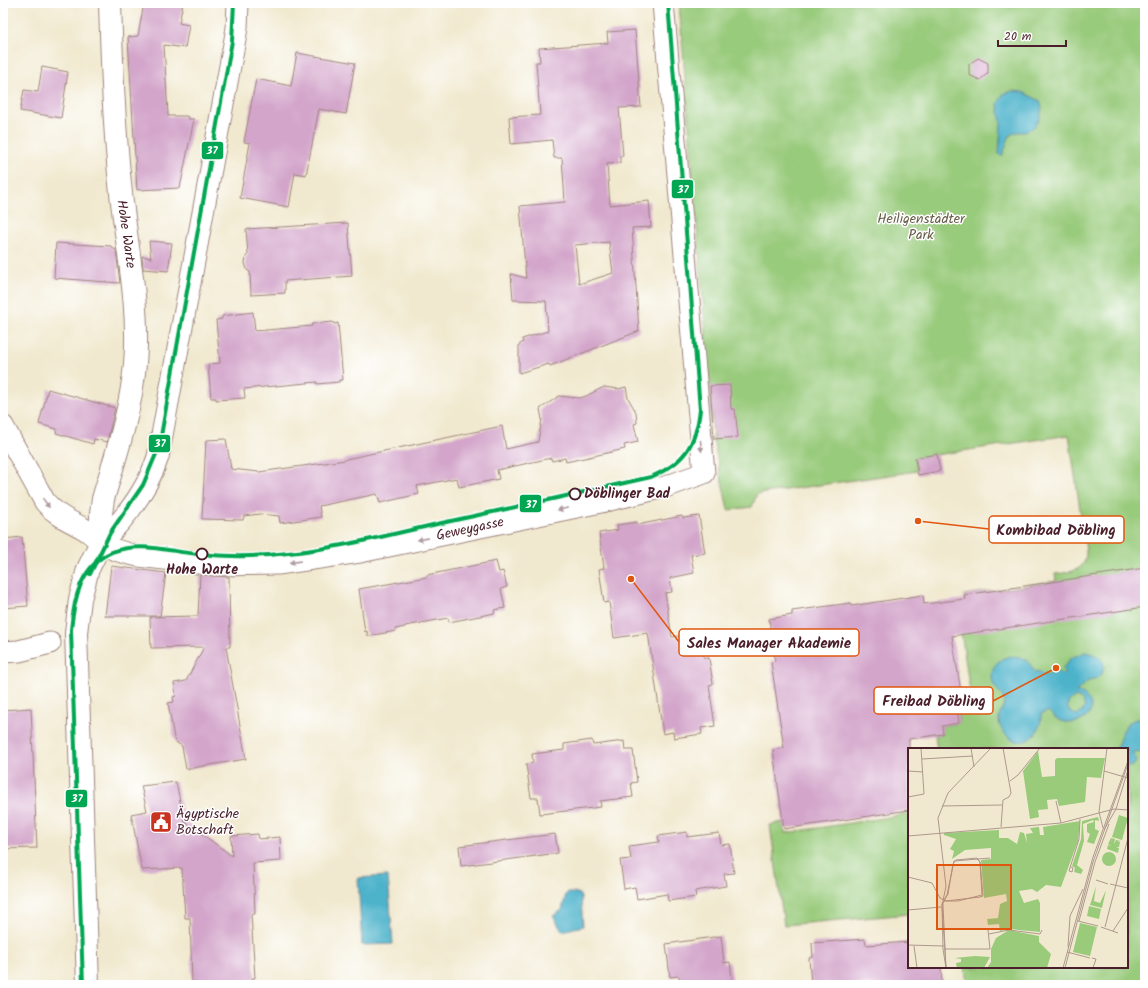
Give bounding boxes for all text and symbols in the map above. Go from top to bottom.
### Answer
scale bar [998,22,1066,48]
text: 20 m [1004,27,1032,46]
line badge: 37 [201,141,224,160]
text: 37 [205,142,218,160]
line badge: 37 [671,179,694,199]
text: 37 [676,181,689,199]
street label: Hohe Warte [110,198,142,270]
park label: Heiligenstädter Park [877,208,966,246]
line badge: 37 [148,434,171,453]
text: 37 [153,435,166,453]
one-way arrow [698,440,705,452]
place label: Döblinger Bad [584,483,671,505]
marker: Döblinger Bad [568,487,582,501]
line badge: 37 [519,494,542,513]
text: 37 [524,496,537,514]
one-way arrow [42,498,51,509]
one-way arrow [557,507,570,513]
street label: Geweygasse [434,511,507,547]
callout: Kombibad Döbling [989,516,1124,543]
text: Kombibad Döbling [996,519,1116,543]
one-way arrow [416,536,429,542]
marker: Hohe Warte [195,547,209,561]
place label: Hohe Warte [166,559,238,581]
one-way arrow [289,559,301,565]
callout: Sales Manager Akademie [679,629,859,656]
text: Sales Manager Akademie [687,632,852,656]
callout: Freibad Döbling [874,687,993,714]
text: Freibad Döbling [882,690,986,714]
inset map [908,748,1128,968]
line badge: 37 [65,789,88,808]
text: 37 [70,790,83,808]
place label: Ägyptische Botschaft [176,803,240,841]
public building icon: Ägyptische Botschaft [148,809,174,835]

